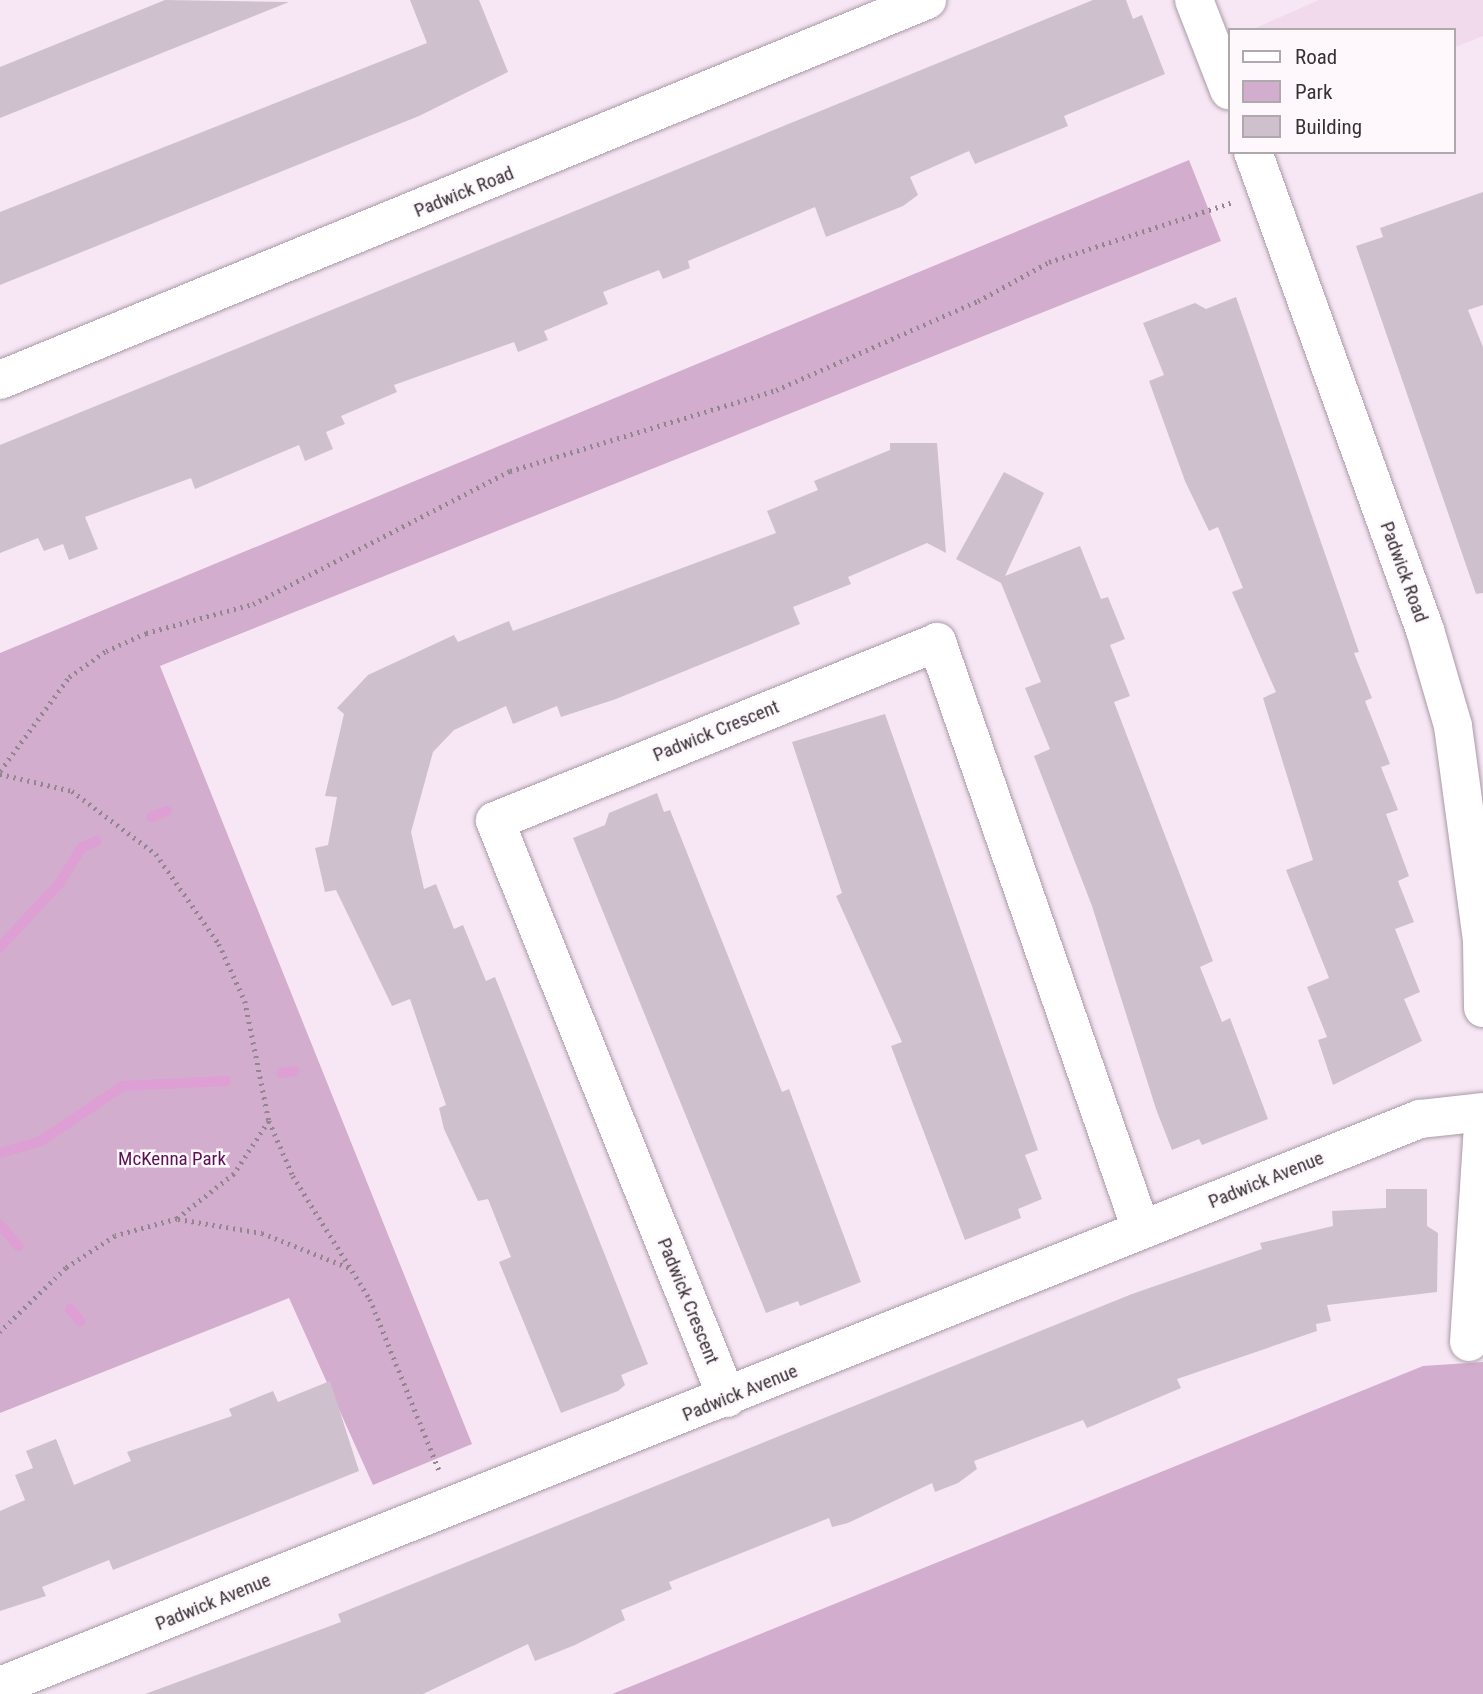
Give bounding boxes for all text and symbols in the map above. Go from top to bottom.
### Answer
legend [1228,28,1455,154]
text: Road [1295,45,1337,69]
text: Park [1295,80,1332,104]
text: Building [1295,115,1362,139]
street label: Padwick Road [411,162,517,222]
street label: Padwick Road [1375,519,1433,625]
street label: Padwick Crescent [650,695,782,767]
street label: Padwick Avenue [1205,1147,1327,1213]
park label: McKenna Park [118,1148,226,1170]
street label: Padwick Crescent [652,1235,724,1367]
street label: Padwick Avenue [679,1360,801,1426]
street label: Padwick Avenue [152,1569,274,1635]

